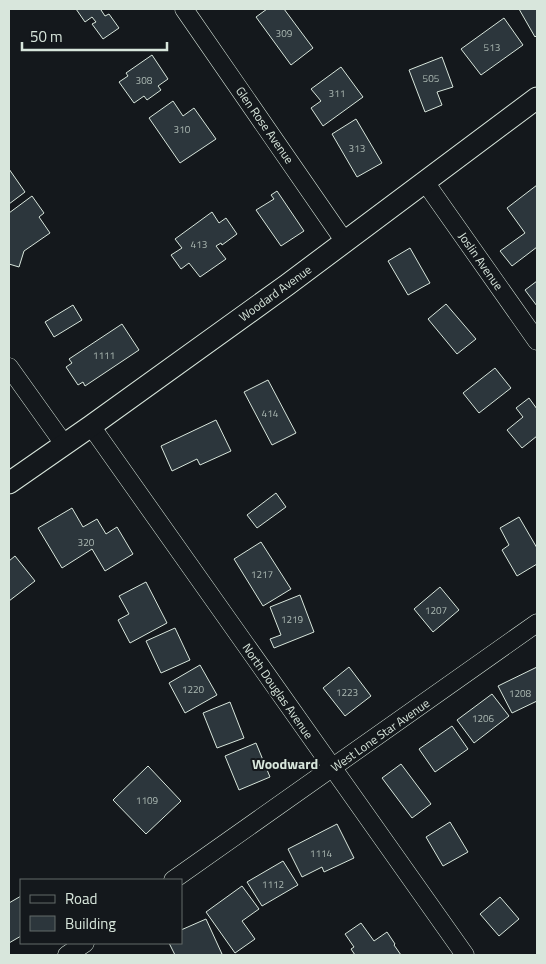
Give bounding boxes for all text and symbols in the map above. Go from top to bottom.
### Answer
scale bar [22,20,168,52]
text: 50 m [30,25,63,48]
house number: 309 [276,26,293,41]
house number: 513 [484,40,500,55]
house number: 505 [423,71,440,86]
house number: 308 [136,73,153,88]
street label: Glen Rose Avenue [231,82,299,168]
house number: 311 [329,86,345,101]
house number: 310 [174,122,191,137]
house number: 313 [349,141,365,156]
street label: Joslin Avenue [454,228,508,294]
house number: 413 [191,237,207,252]
street label: Woodard Avenue [235,260,315,326]
house number: 1111 [93,348,115,363]
house number: 414 [262,406,279,421]
house number: 320 [78,535,95,550]
house number: 1217 [251,567,273,582]
house number: 1207 [425,603,447,618]
house number: 1219 [281,612,304,627]
street label: North Douglas Avenue [238,639,318,743]
house number: 1220 [182,682,205,697]
house number: 1223 [336,685,358,700]
house number: 1208 [509,686,532,701]
street label: West Lone Star Avenue [327,694,433,776]
house number: 1206 [472,711,495,726]
district label: Woodward [252,753,318,774]
house number: 1109 [136,793,159,808]
house number: 1114 [310,846,333,861]
house number: 1112 [262,877,284,892]
legend [20,879,182,944]
text: Road [65,887,97,910]
text: Building [65,912,116,935]

